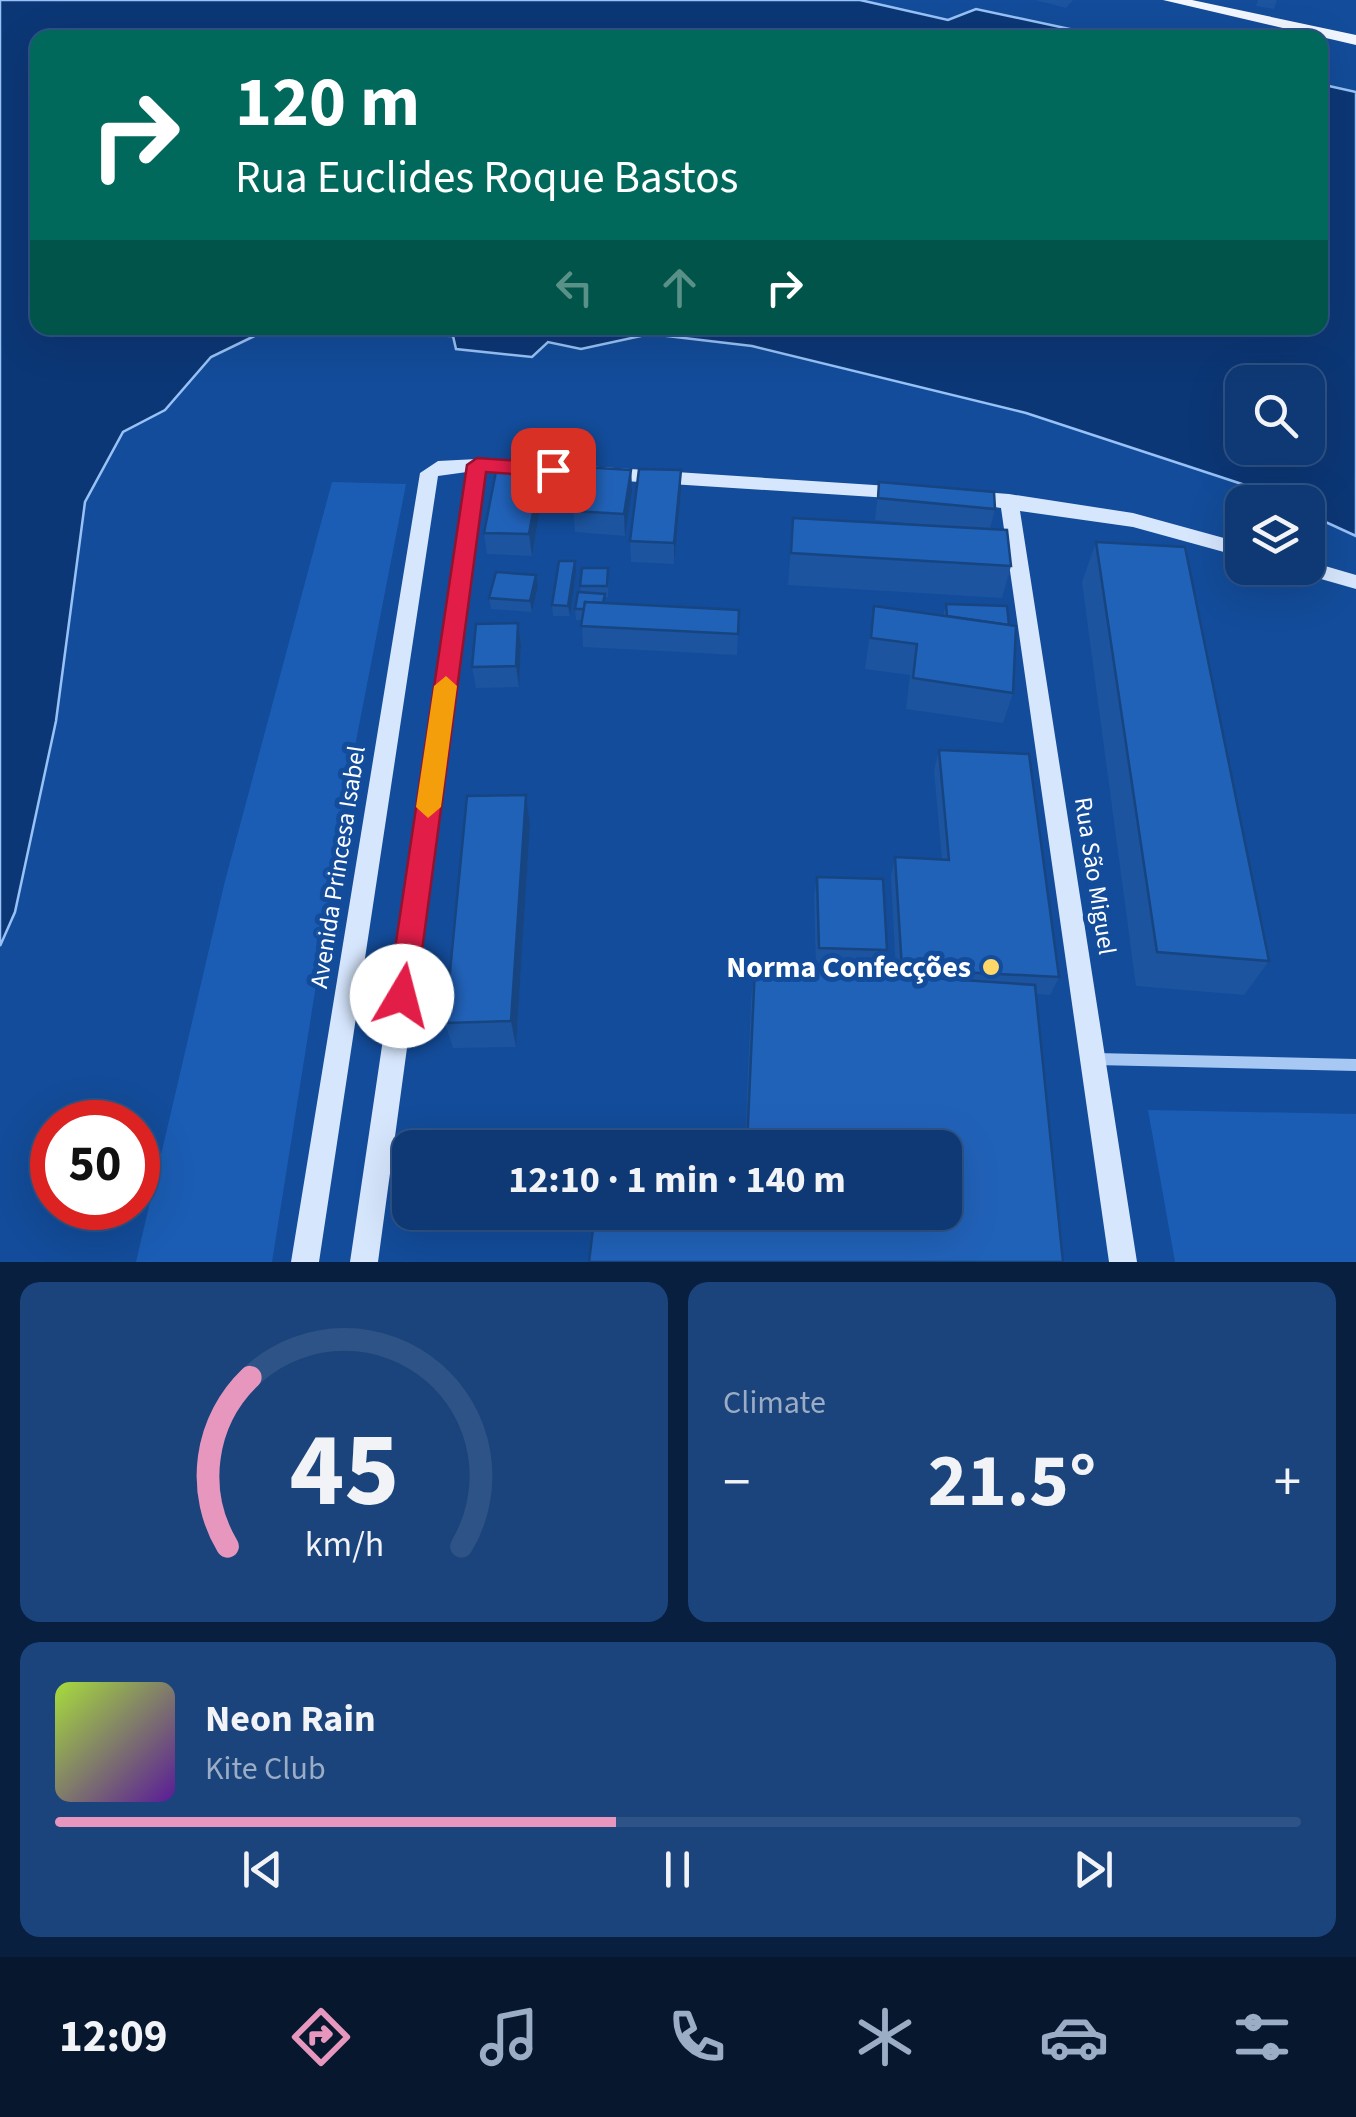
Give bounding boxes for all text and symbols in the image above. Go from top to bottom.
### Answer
text: 120 m [235,53,420,153]
icon: right [70,70,200,200]
text: Rua Euclides Roque Bastos [235,146,738,210]
icon: left [547,260,602,315]
icon: ahead [652,260,707,315]
icon: right [757,260,812,315]
map controls [1225,365,1325,585]
button: search [1225,365,1325,465]
pin [511,428,596,513]
icon: arrive [526,443,581,498]
button: layers [1225,485,1325,585]
street label: Avenida Princesa Isabel [301,743,375,991]
street label: Rua São Miguel [1065,795,1125,957]
position arrow [350,944,454,1048]
place label: Norma Confecções [726,946,971,989]
marker: Norma Confecções [980,956,1002,978]
speed limit sign: 50 [30,1100,160,1230]
text: 12:10 · 1 min · 140 m [508,1153,846,1207]
text: Climate [723,1380,826,1426]
text: 45 [289,1398,399,1546]
text: 21.5° [928,1428,1096,1535]
text: − [723,1444,750,1522]
text: + [1274,1444,1301,1522]
text: km/h [304,1519,384,1570]
text: Neon Rain [205,1692,376,1746]
text: Kite Club [205,1746,326,1792]
icon: previous [235,1842,290,1897]
icon: pause [650,1842,705,1897]
icon: next [1066,1842,1121,1897]
icon: directions [286,2002,356,2072]
icon: music [474,2002,544,2072]
icon: phone [662,2002,732,2072]
icon: climate [850,2002,920,2072]
icon: car [1039,2002,1109,2072]
icon: filters [1227,2002,1297,2072]
text: 12:09 [59,2005,168,2069]

